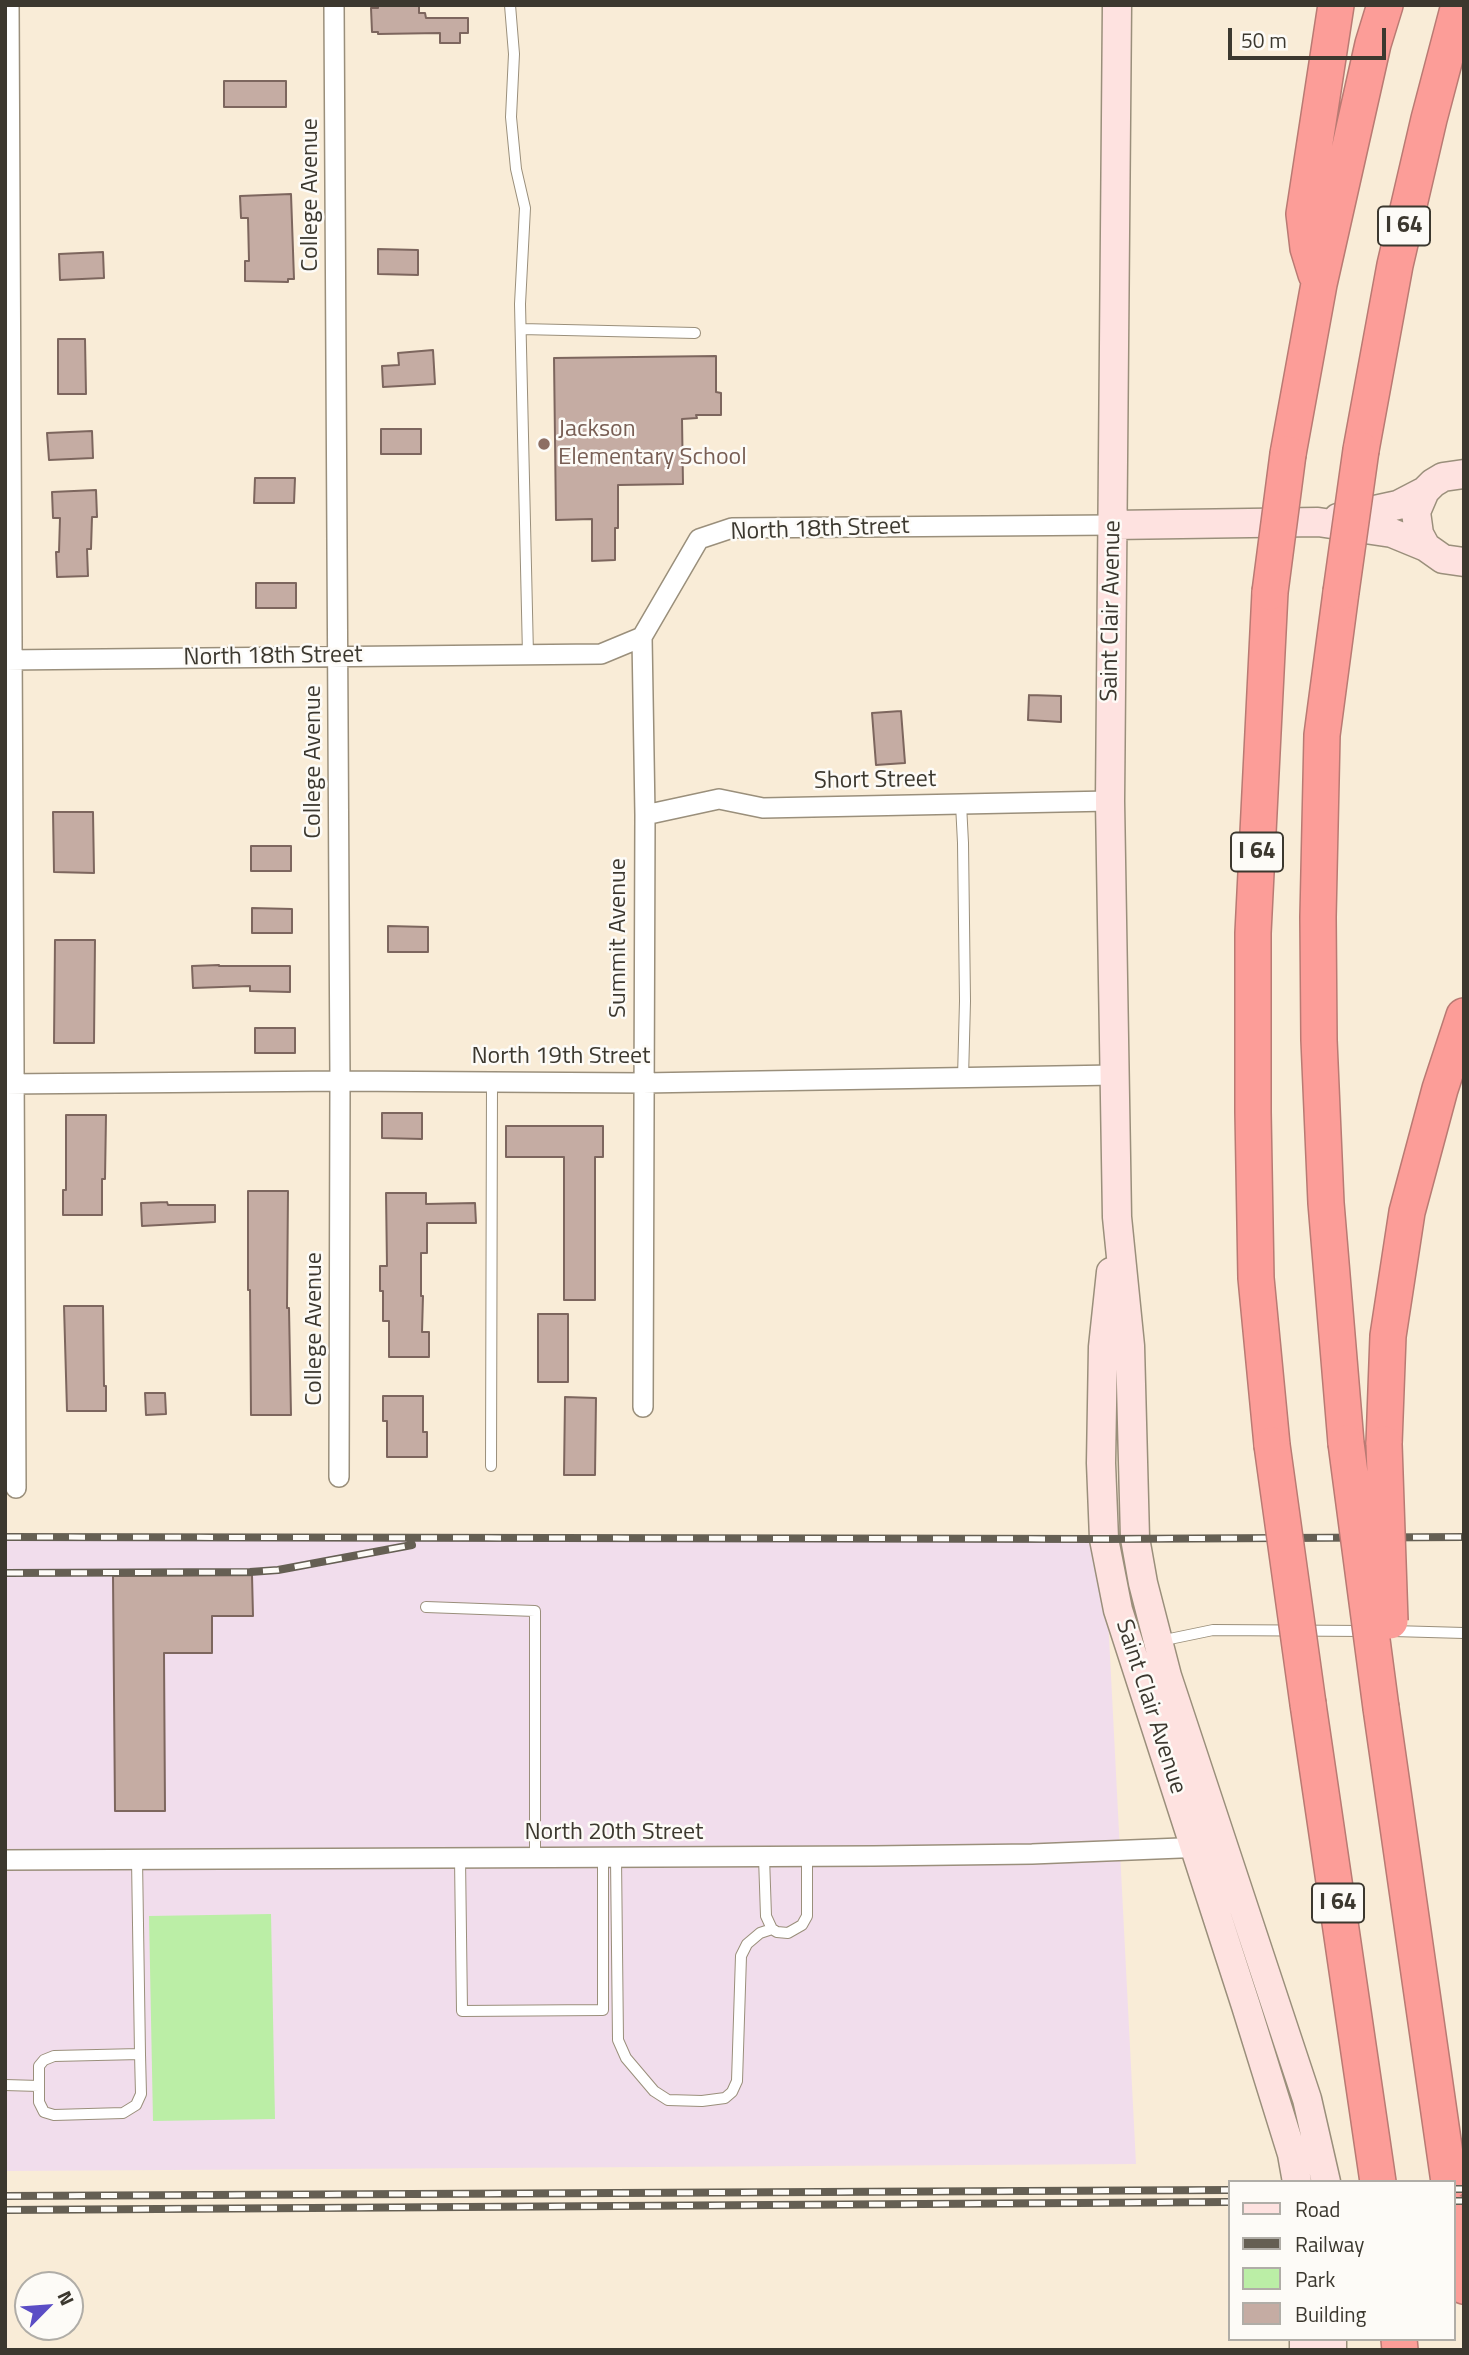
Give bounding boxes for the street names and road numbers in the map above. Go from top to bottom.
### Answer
street label: College Avenue [297,118,325,272]
road number: I 64 [1378,206,1430,246]
street label: North 18th Street [730,512,910,548]
street label: Saint Clair Avenue [1096,520,1128,702]
street label: North 18th Street [183,641,363,673]
street label: College Avenue [300,685,328,839]
street label: Short Street [814,766,936,796]
road number: I 64 [1231,832,1283,872]
street label: Summit Avenue [605,858,633,1018]
street label: North 19th Street [471,1043,651,1071]
street label: College Avenue [301,1252,329,1406]
street label: Saint Clair Avenue [1108,1616,1192,1798]
street label: North 20th Street [524,1819,704,1847]
road number: I 64 [1312,1884,1364,1922]

